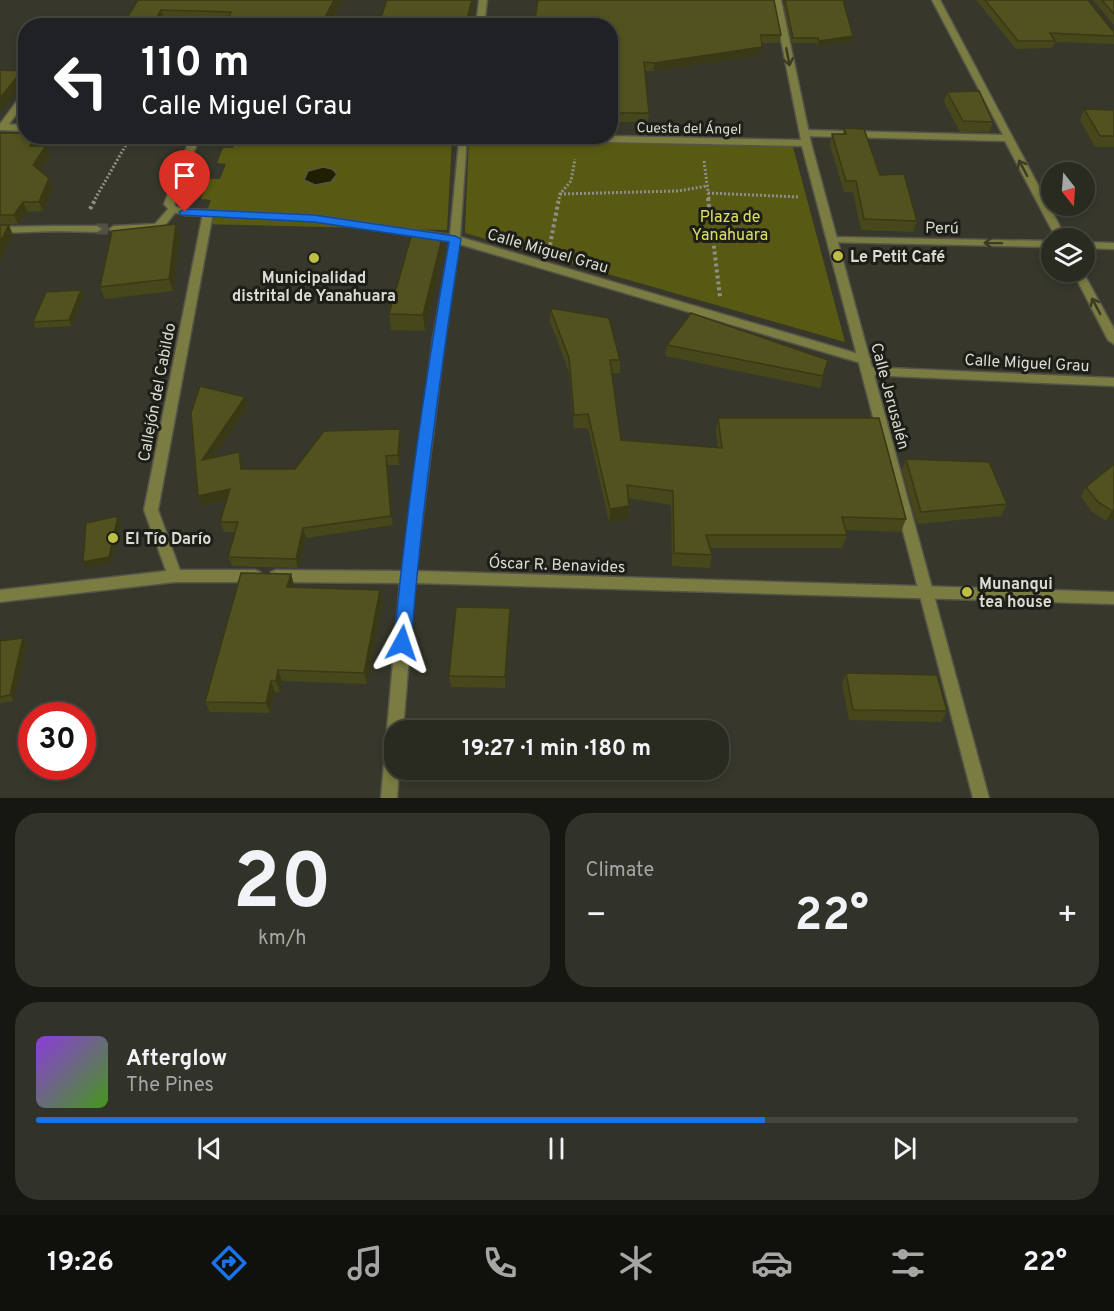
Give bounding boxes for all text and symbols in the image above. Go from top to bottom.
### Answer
text: 110 m [141,38,250,91]
icon: left [42,42,120,120]
one-way arrow [783,47,794,67]
text: Calle Miguel Grau [141,90,352,124]
street label: Cuesta del Ángel [636,119,742,139]
pin [159,150,210,212]
icon: arrive [168,159,201,192]
one-way arrow [1017,160,1029,178]
north arrow [1041,162,1095,216]
map controls [1041,162,1095,282]
park label: Plaza de Yanahuara [692,208,768,246]
street label: Perú [925,219,959,239]
street label: Calle Miguel Grau [484,225,610,279]
button: layers [1041,228,1095,282]
one-way arrow [984,237,1004,249]
place label: Le Petit Café [850,248,945,268]
marker: Le Petit Café [831,249,845,263]
marker: Municipalidad distrital de Yanahuara [307,251,321,265]
place label: Municipalidad distrital de Yanahuara [232,269,396,307]
one-way arrow [1090,298,1102,315]
street label: Callejón del Cabildo [135,321,181,464]
street label: Calle Jerusalén [865,341,913,452]
street label: Calle Miguel Grau [964,351,1090,377]
place label: El Tío Darío [125,530,211,550]
marker: El Tío Darío [106,531,120,545]
street label: Óscar R. Benavides [488,552,626,578]
place label: Munanqui tea house [979,575,1053,613]
marker: Munanqui tea house [960,585,974,599]
position arrow [370,611,434,675]
speed limit sign: 30 [18,702,96,780]
text: 19:27 · 1 min · 180 m [462,736,651,763]
text: 20 [233,837,332,936]
text: Climate [586,858,654,884]
text: 22° [795,889,869,946]
text: − [586,896,607,938]
text: + [1057,896,1078,938]
text: km/h [258,926,307,952]
text: Afterglow [126,1046,227,1073]
text: The Pines [126,1073,214,1099]
icon: previous [193,1132,226,1165]
icon: pause [540,1132,573,1165]
icon: next [888,1132,921,1165]
icon: directions [208,1242,250,1284]
icon: music [344,1242,386,1284]
icon: phone [479,1242,521,1284]
icon: climate [615,1242,657,1284]
icon: car [751,1242,793,1284]
icon: filters [887,1242,929,1284]
text: 19:26 [47,1246,114,1280]
text: 22° [1023,1246,1067,1280]

